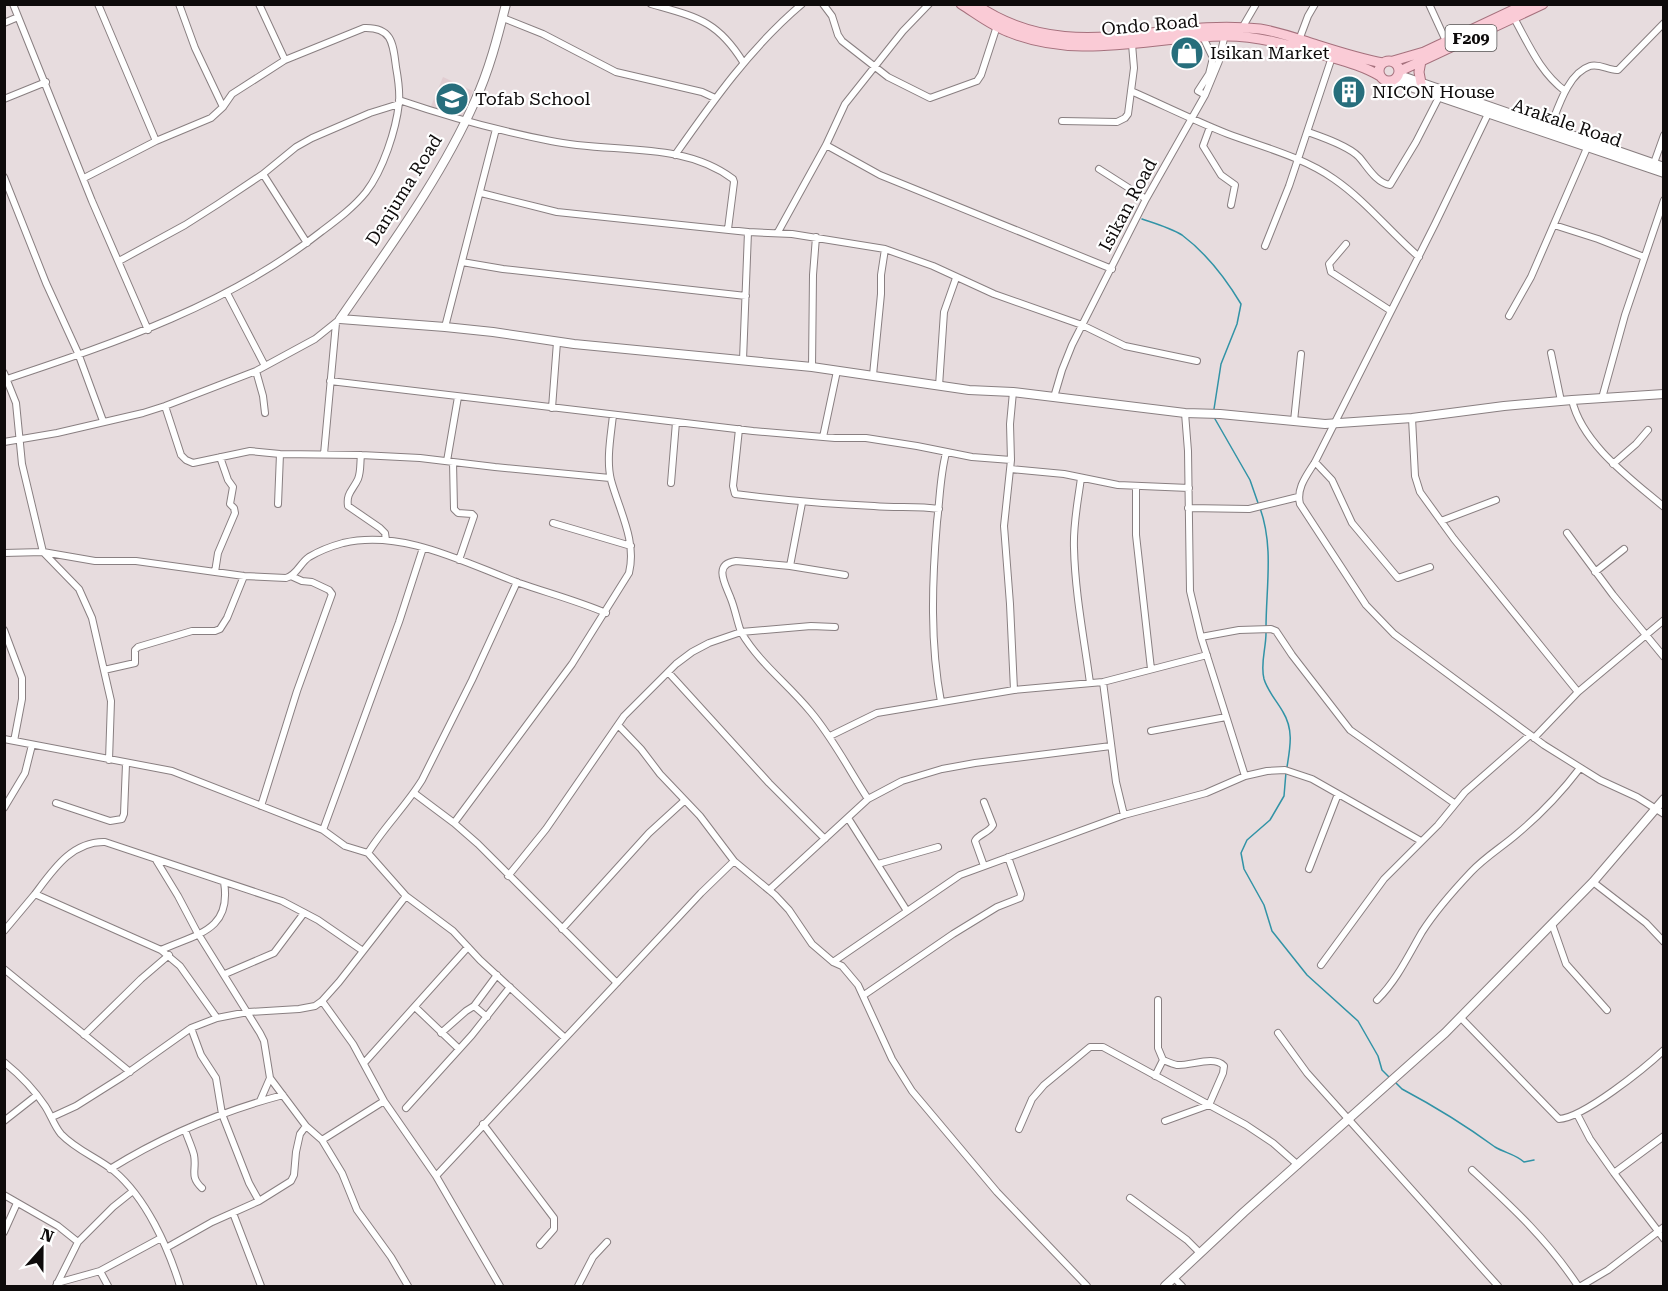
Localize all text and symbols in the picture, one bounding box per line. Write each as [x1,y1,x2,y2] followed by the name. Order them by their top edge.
[1101,10,1200,39] street label: Ondo Road
[1446,25,1496,51] road number: F209
[1169,35,1205,71] shop icon: Isikan Market
[1210,42,1330,63] place label: Isikan Market
[1331,74,1367,110] building icon: NICON House
[434,81,470,117] school or university icon: Tofab School
[1372,81,1495,102] place label: NICON House
[475,88,591,109] place label: Tofab School
[1510,94,1625,151] street label: Arakale Road
[361,130,446,249] street label: Danjuma Road
[1094,154,1161,255] street label: Isikan Road
[12,1219,72,1279] north arrow
[38,1224,56,1247] text: N

